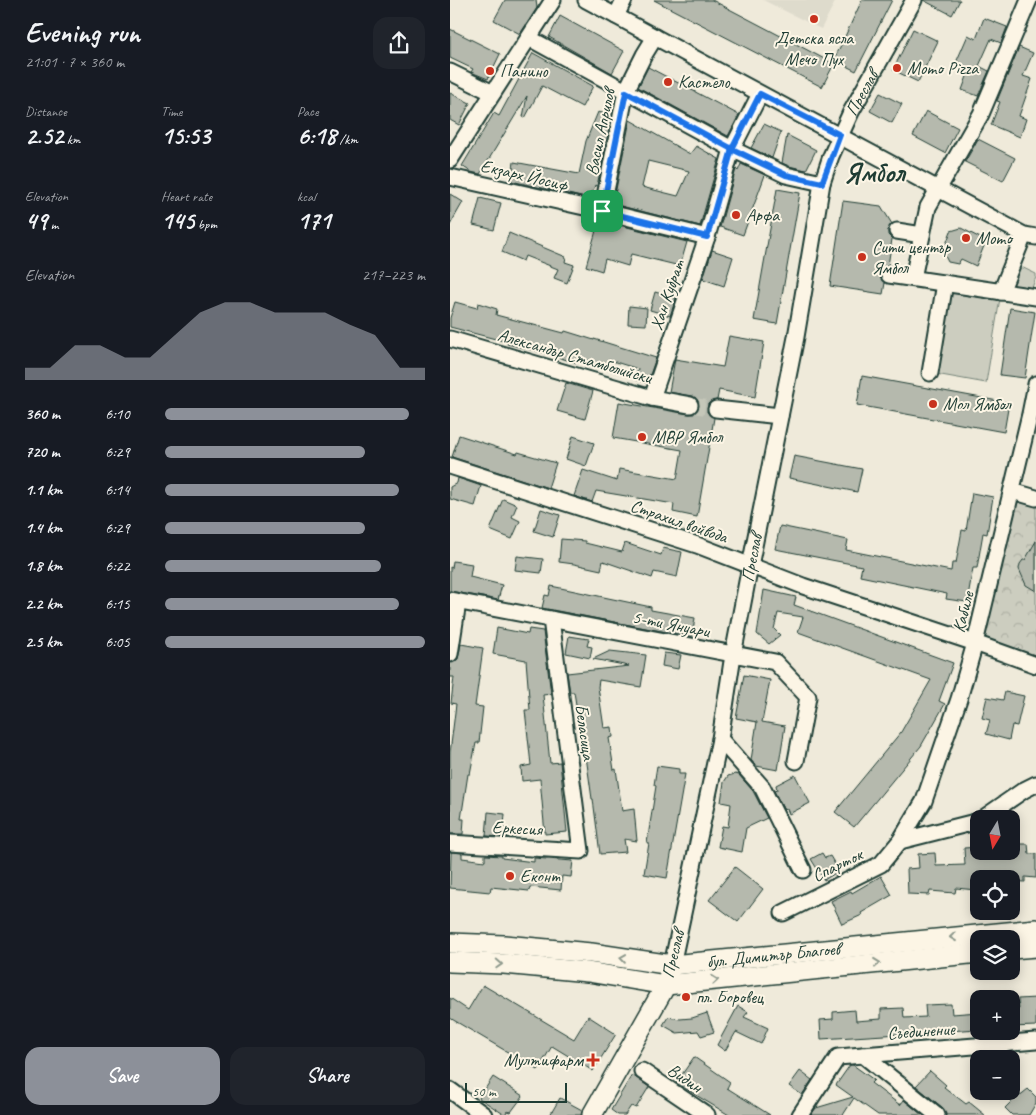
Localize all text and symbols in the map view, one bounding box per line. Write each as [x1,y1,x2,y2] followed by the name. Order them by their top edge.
[808,13,820,25] marker: Детска ясла Мечо Пух
[25,15,140,50] text: Evening run
[373,17,425,69] button: share
[775,27,854,70] place label: Детска ясла Мечо Пух
[25,52,124,72] text: 21:01 · 7 × 360 m
[907,57,979,79] place label: Momo Pizza
[500,60,549,82] place label: Панино
[891,62,903,74] marker: Momo Pizza
[840,63,885,119] street label: Преслав
[484,65,496,77] marker: Панино
[678,71,731,93] place label: Кастело
[662,76,674,88] marker: Кастело
[580,83,621,177] street label: Васил Априлов
[25,103,67,120] text: Distance
[161,103,182,120] text: Time
[297,103,319,120] text: Pace
[25,120,63,152] text: 2.52
[161,120,210,152] text: 15:53
[297,120,336,152] text: 6:18
[63,131,80,148] text: km
[336,131,358,148] text: /km
[478,154,571,197] street label: Екзарх Йосиф
[843,155,907,190] district label: Ямбол
[25,188,68,205] text: Elevation
[161,188,212,205] text: Heart rate
[297,188,316,205] text: kcal
[581,190,623,232] pin
[588,197,616,225] icon: arrive
[746,204,780,226] place label: Арфа
[25,205,47,237] text: 49
[161,205,194,237] text: 145
[297,205,331,237] text: 171
[730,209,742,221] marker: Арфа
[47,216,58,233] text: m
[194,216,217,233] text: bpm
[976,227,1013,249] place label: Momo
[960,232,972,244] marker: Momo
[872,236,951,279] place label: Сити център Ямбол
[856,251,868,263] marker: Сити център Ямбол
[645,256,690,333] street label: Хан Кубрат
[25,265,74,285] text: Elevation
[362,265,425,285] text: 217–223 m
[495,323,656,389] street label: Александър Стамболийски
[943,393,1012,415] place label: Мол Ямбол
[927,398,939,410] marker: Мол Ямбол
[25,404,60,424] text: 360 m
[105,404,130,424] text: 6:10
[652,426,723,448] place label: МВР Ямбол
[636,431,648,443] marker: МВР Ямбол
[25,442,60,462] text: 720 m
[105,442,130,462] text: 6:29
[25,480,62,500] text: 1.1 km
[105,480,130,500] text: 6:14
[628,494,732,548] street label: Страхил войвода
[25,518,62,538] text: 1.4 km
[105,518,130,538] text: 6:29
[736,527,768,584] street label: Преслав
[25,556,62,576] text: 1.8 km
[105,556,130,576] text: 6:22
[947,588,979,635] street label: Кабиле
[25,594,62,614] text: 2.2 km
[105,594,130,614] text: 6:15
[631,606,713,643] street label: 5-ти Януари
[25,632,62,652] text: 2.5 km
[105,632,130,652] text: 6:05
[570,703,600,762] street label: Беласица
[970,810,1020,860] north arrow
[970,810,1020,1100] map controls
[491,816,544,840] street label: Еркесия
[808,842,868,887] street label: Спарток
[520,865,561,887] place label: Еконт
[504,870,516,882] marker: Еконт
[970,870,1020,920] button: locate
[656,923,691,980] street label: Преслав
[970,930,1020,980] button: layers
[948,932,956,943] one-way arrow
[705,937,845,973] street label: бул. Димитър Благоев
[619,954,628,964] one-way arrow
[495,958,503,969] one-way arrow
[873,958,881,969] one-way arrow
[711,975,719,986] one-way arrow
[696,986,764,1008] place label: пл. Боровец
[970,990,1020,1040] button: +
[680,991,692,1003] marker: пл. Боровец
[887,1018,956,1044] street label: Съединение
[25,1047,220,1105] button: Save
[230,1047,425,1105] button: Share
[504,1049,585,1071] place label: Мултифарм
[970,1050,1020,1100] button: −
[587,1054,599,1066] marker: Мултифарм
[663,1058,708,1099] street label: Видин
[465,1080,568,1103] scale bar
[472,1083,496,1100] text: 50 m

